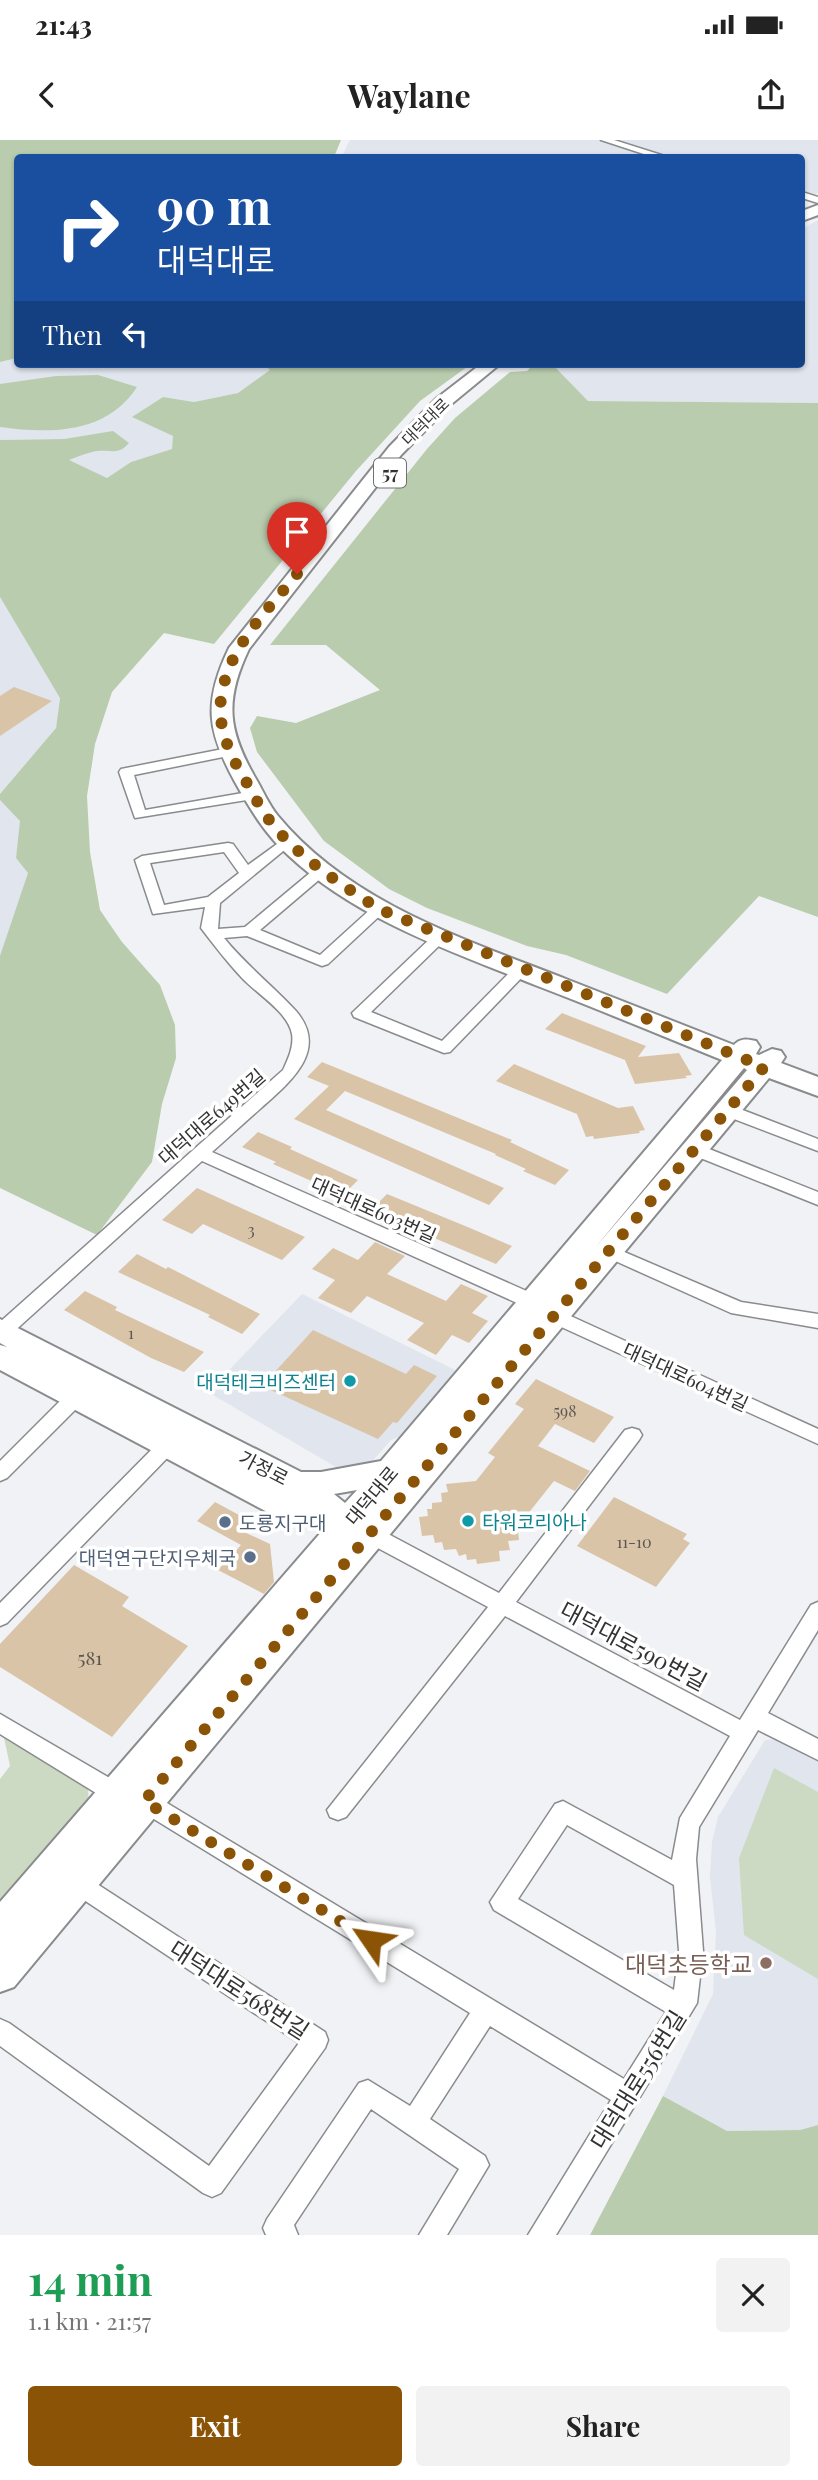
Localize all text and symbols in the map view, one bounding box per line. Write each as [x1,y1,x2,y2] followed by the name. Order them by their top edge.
[35,7,92,42] text: 21:43
[347,73,471,116] text: Waylane
[28,76,66,114] icon: back
[752,76,790,114] icon: share
[157,172,271,237] text: 90 m
[42,182,133,273] icon: right
[157,237,275,280] text: 대덕대로
[116,315,154,353] icon: left
[42,317,102,352] text: Then
[397,393,453,449] street label: 대덕대로
[374,458,406,488] road number: 57
[267,502,327,574] pin
[278,513,316,551] icon: arrive
[152,1062,270,1170] street label: 대덕대로649번길
[307,1170,441,1248] street label: 대덕대로603번길
[247,1219,255,1240] house number: 3
[128,1322,134,1343] house number: 1
[619,1336,753,1416] street label: 대덕대로604번길
[196,1368,336,1394] place label: 대덕테크비즈센터
[342,1373,358,1389] marker: 대덕테크비즈센터
[553,1400,577,1421] house number: 598
[235,1444,293,1490] street label: 가정로
[339,1460,403,1530] street label: 대덕대로
[482,1508,587,1534] place label: 타워코리아나
[239,1509,326,1535] place label: 도룡지구대
[460,1513,476,1529] marker: 타워코리아나
[217,1514,233,1530] marker: 도룡지구대
[616,1531,652,1552] house number: 11-10
[79,1544,236,1570] place label: 대덕연구단지우체국
[242,1549,258,1565] marker: 대덕연구단지우체국
[555,1593,713,1697] street label: 대덕대로590번길
[78,1644,102,1670] house number: 581
[334,1903,408,1977] position arrow
[164,1932,316,2046] street label: 대덕대로568번길
[625,1948,752,1979] place label: 대덕초등학교
[758,1955,774,1971] marker: 대덕초등학교
[582,2004,692,2154] street label: 대덕대로556번길
[28,2251,153,2307] text: 14 min
[716,2258,790,2332] button: close
[28,2305,151,2336] text: 1.1 km · 21:57
[28,2386,402,2466] button: Exit
[416,2386,790,2466] button: Share

